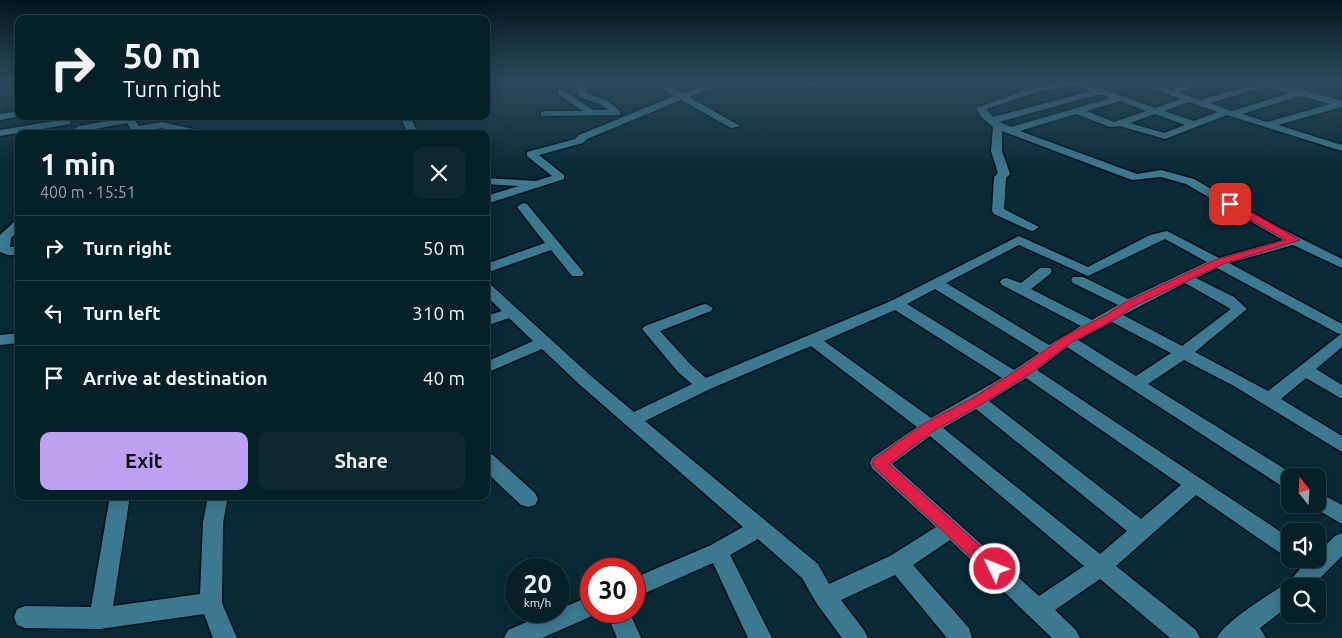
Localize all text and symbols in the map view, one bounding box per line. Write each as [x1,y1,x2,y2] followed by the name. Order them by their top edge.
[40,35,105,100] icon: right
[123,35,201,75] text: 50 m
[123,76,221,101] text: Turn right
[40,147,116,181] text: 1 min
[413,147,465,199] button: close
[40,183,136,201] text: 400 m · 15:51
[1209,183,1251,225] pin
[1216,190,1244,218] icon: arrive
[40,234,68,262] icon: right
[83,237,171,259] text: Turn right
[423,237,465,259] text: 50 m
[40,299,68,327] icon: left
[83,302,161,324] text: Turn left
[412,302,465,324] text: 310 m
[40,364,68,392] icon: arrive
[83,367,268,389] text: Arrive at destination
[423,367,465,389] text: 40 m
[40,432,248,490] button: Exit
[258,432,465,490] button: Share
[1281,468,1326,512] north arrow
[1281,468,1326,623] map controls
[1281,523,1326,568] button: sound
[968,542,1020,594] position arrow
[580,558,645,623] speed limit sign: 30
[523,570,552,598] text: 20
[1281,578,1326,623] button: search
[524,596,551,609] text: km/h

